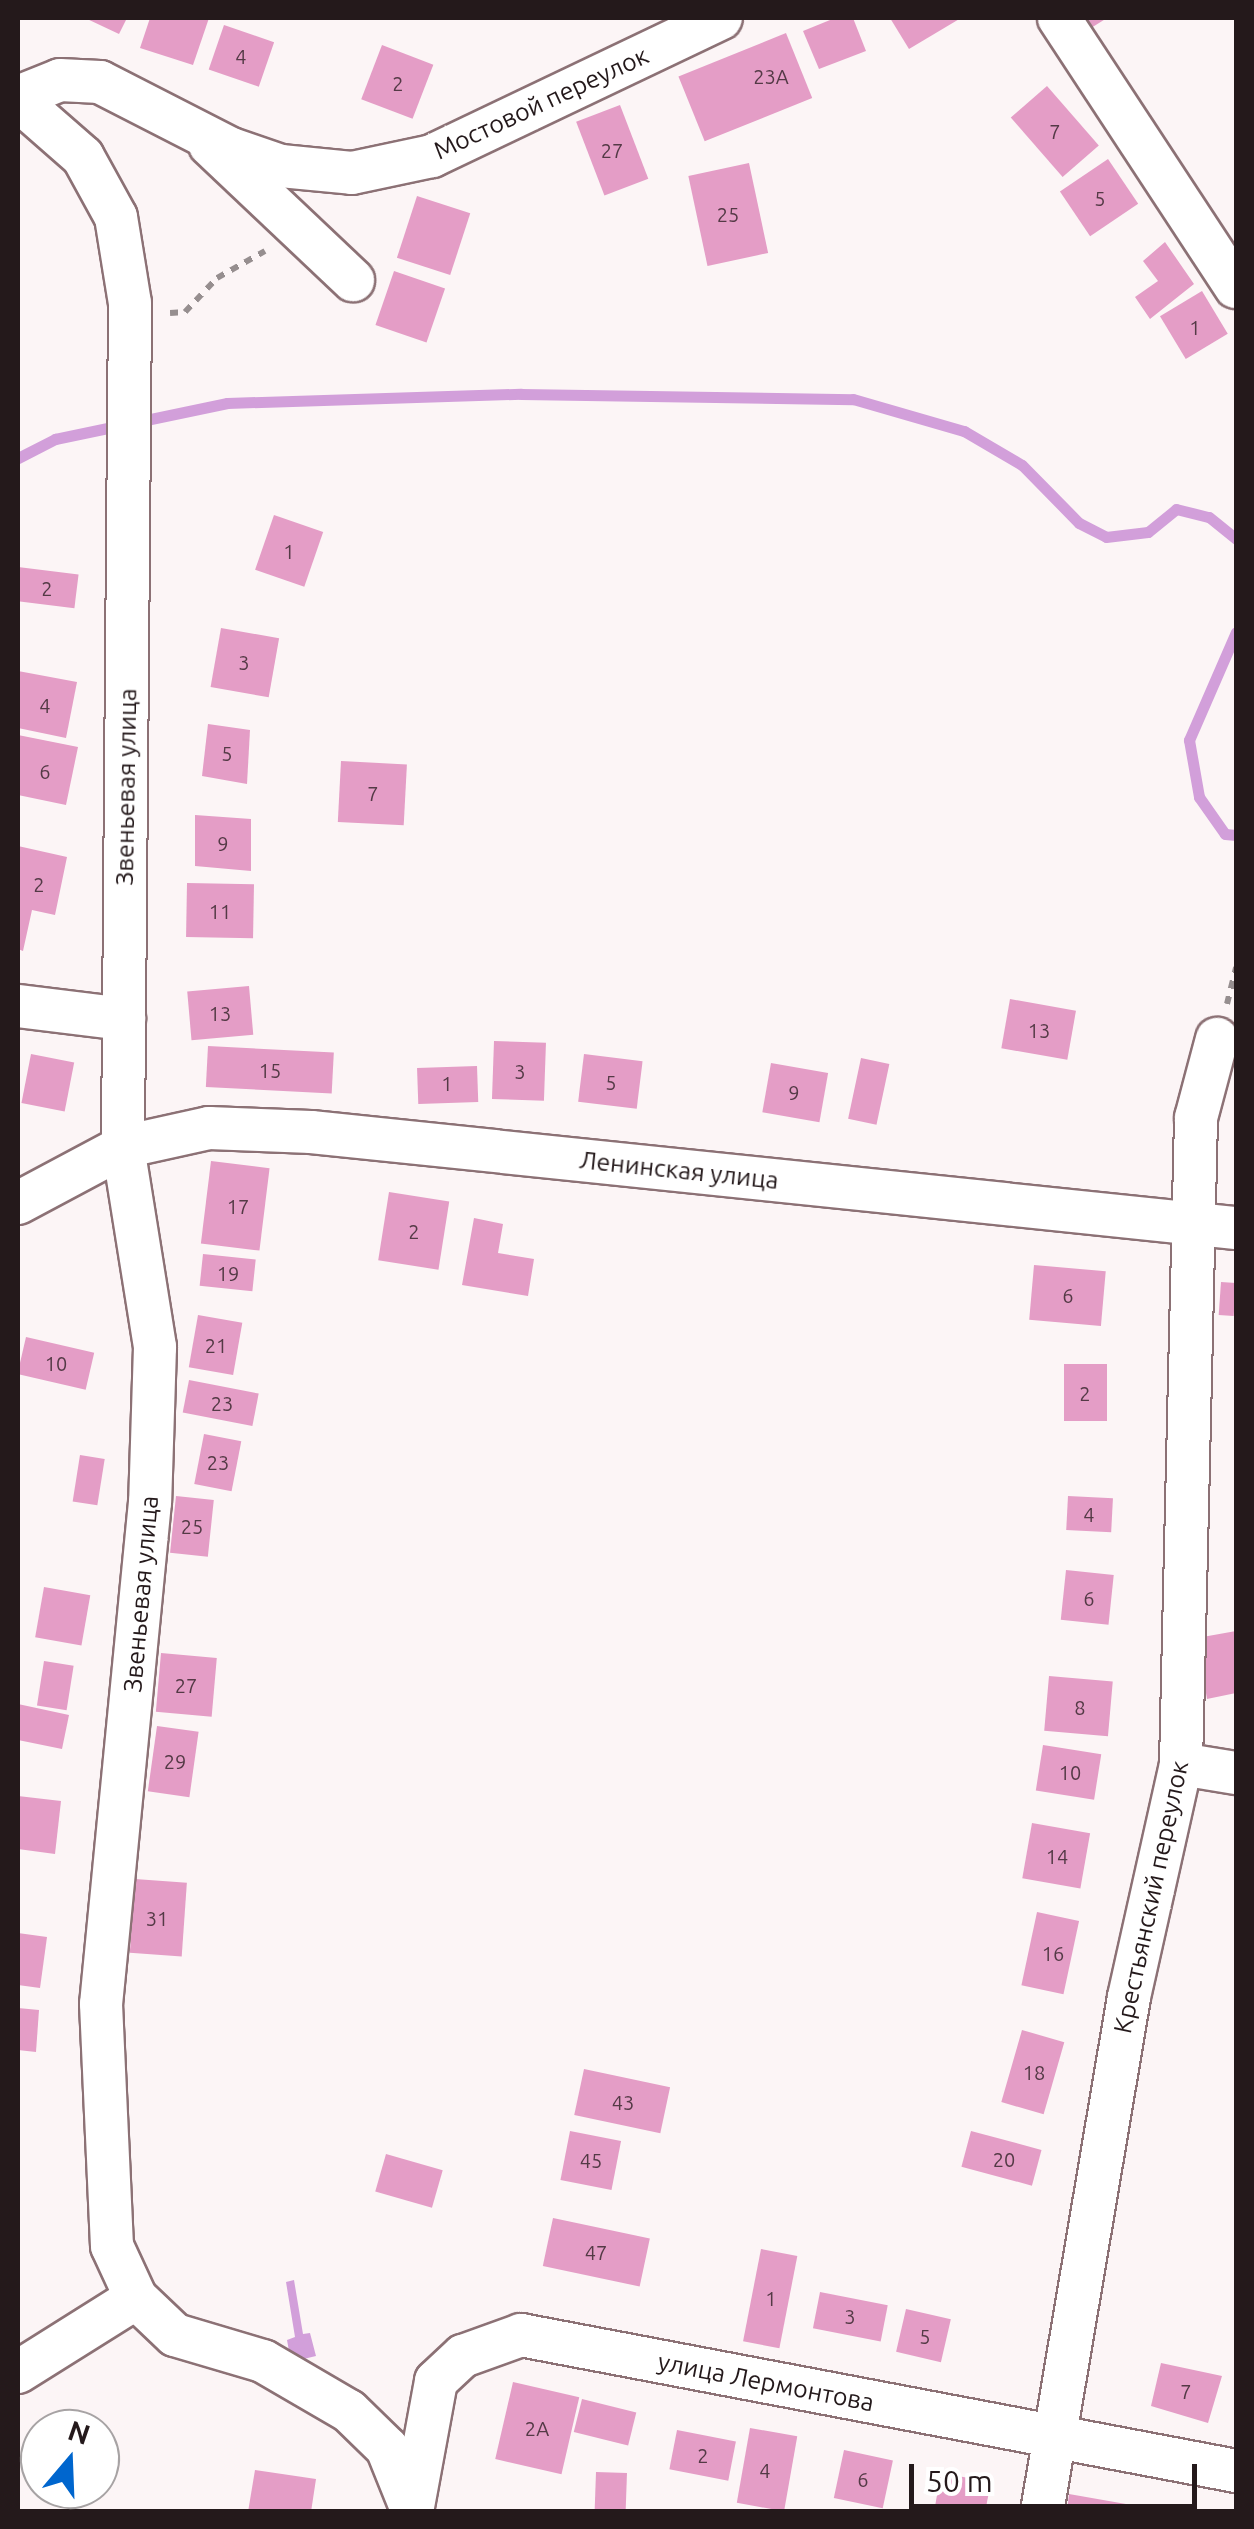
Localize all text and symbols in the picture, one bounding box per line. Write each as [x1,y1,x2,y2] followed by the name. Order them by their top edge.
[429,40,653,166] street label: Мостовой переулок
[235,44,247,68] house number: 4
[753,64,789,88] house number: 23А
[392,71,404,95] house number: 2
[1049,119,1061,143] house number: 7
[601,138,623,162] house number: 27
[1094,186,1106,210] house number: 5
[717,202,739,226] house number: 25
[1189,315,1201,339] house number: 1
[283,539,295,563] house number: 1
[41,576,53,600] house number: 2
[238,650,250,674] house number: 3
[109,688,143,886] street label: Звеньевая улица
[39,693,51,717] house number: 4
[221,741,233,765] house number: 5
[39,759,51,783] house number: 6
[367,781,379,805] house number: 7
[217,831,229,855] house number: 9
[33,872,45,896] house number: 2
[209,899,231,923] house number: 11
[209,1001,231,1025] house number: 13
[1028,1018,1050,1042] house number: 13
[259,1058,281,1082] house number: 15
[514,1059,526,1083] house number: 3
[605,1070,617,1094] house number: 5
[441,1071,453,1095] house number: 1
[788,1080,800,1104] house number: 9
[578,1145,780,1195] street label: Ленинская улица
[227,1194,249,1218] house number: 17
[408,1219,420,1243] house number: 2
[217,1261,239,1285] house number: 19
[1062,1283,1074,1307] house number: 6
[205,1333,227,1357] house number: 21
[45,1351,67,1375] house number: 10
[1079,1381,1091,1405] house number: 2
[211,1391,233,1415] house number: 23
[207,1450,229,1474] house number: 23
[117,1494,165,1694] street label: Звеньевая улица
[1083,1502,1095,1526] house number: 4
[181,1514,203,1538] house number: 25
[1083,1586,1095,1610] house number: 6
[175,1673,197,1697] house number: 27
[1074,1695,1086,1719] house number: 8
[164,1749,186,1773] house number: 29
[1107,1758,1195,2036] street label: Крестьянский переулок
[1059,1760,1081,1784] house number: 10
[1046,1844,1068,1868] house number: 14
[146,1906,168,1930] house number: 31
[1042,1941,1064,1965] house number: 16
[1023,2060,1045,2084] house number: 18
[612,2090,634,2114] house number: 43
[993,2147,1015,2171] house number: 20
[580,2148,602,2172] house number: 45
[585,2240,607,2264] house number: 47
[765,2286,777,2310] house number: 1
[844,2304,856,2328] house number: 3
[919,2324,931,2348] house number: 5
[655,2346,877,2418] street label: улица Лермонтова
[1180,2379,1192,2403] house number: 7
[20,2409,120,2509] north arrow
[64,2414,94,2450] text: N
[525,2416,549,2440] house number: 2А
[697,2443,709,2467] house number: 2
[914,2444,1202,2506] scale bar
[759,2458,771,2482] house number: 4
[926,2464,993,2498] text: 50 m
[857,2467,869,2491] house number: 6

